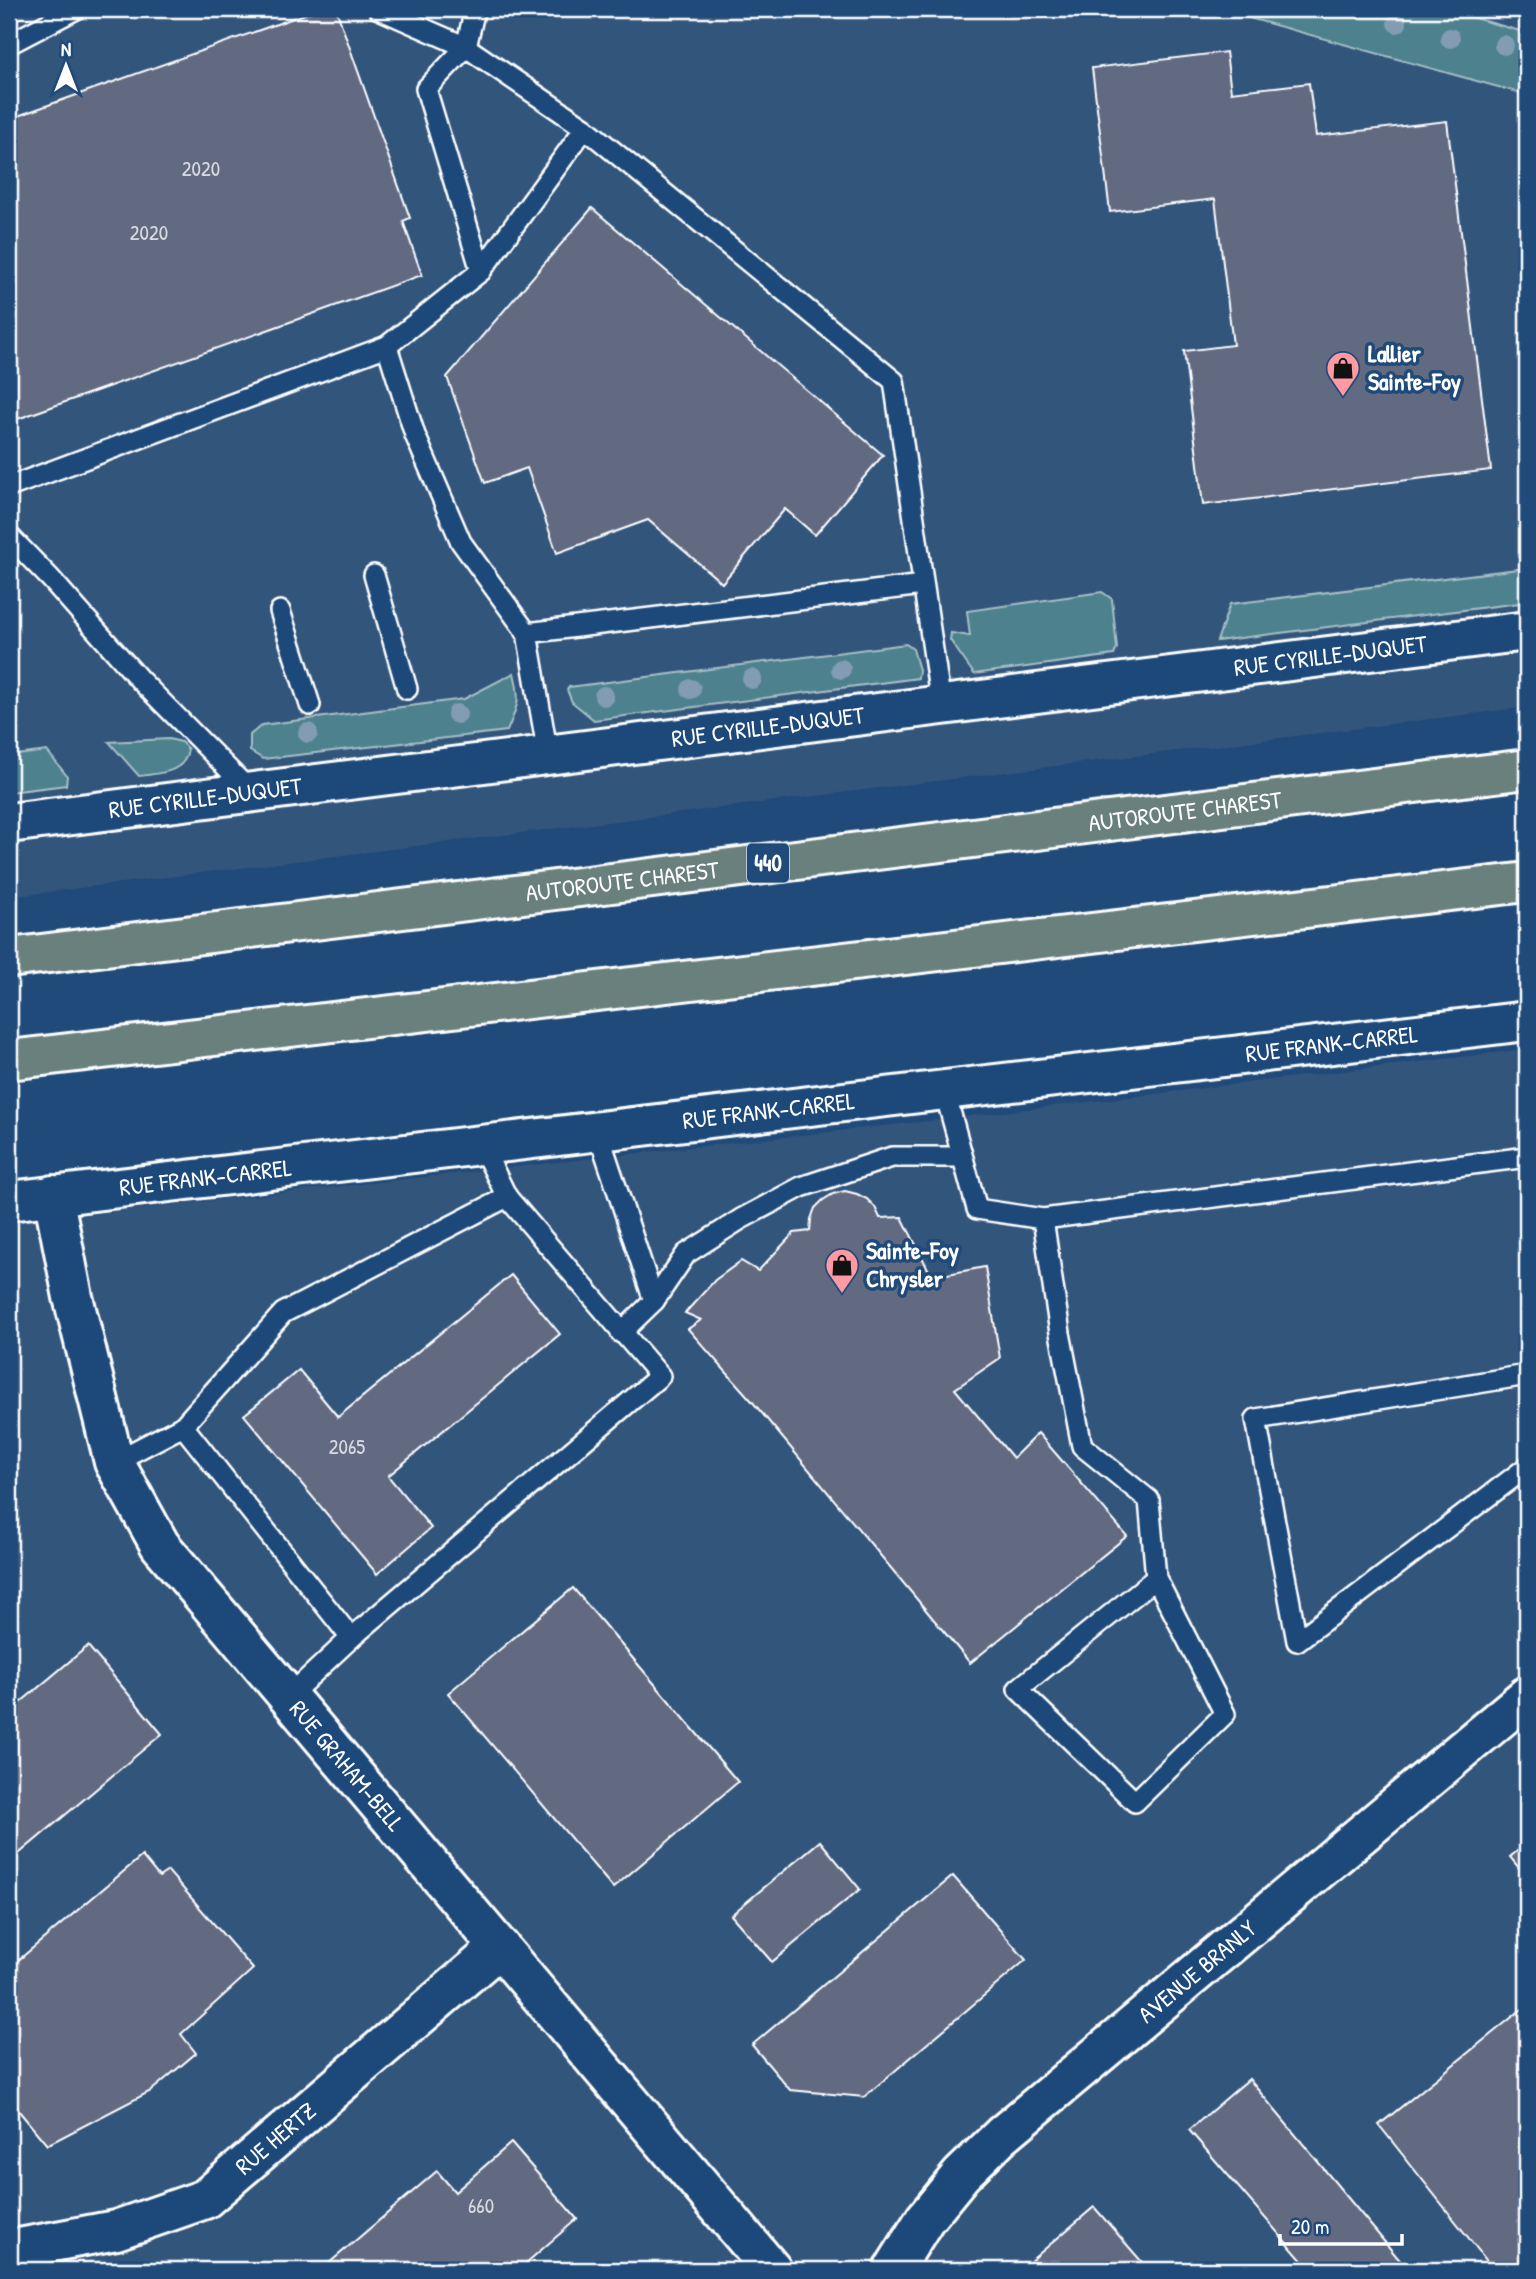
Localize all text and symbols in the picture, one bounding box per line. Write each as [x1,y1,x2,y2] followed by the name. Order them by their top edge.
[32,32,102,102] north arrow
[61,36,71,62] text: N
[182,154,220,183] house number: 2020
[130,218,168,247] house number: 2020
[1368,337,1461,398] place label: Lallier Sainte-Foy
[1324,349,1362,398] shop icon: Lallier Sainte-Foy
[1232,627,1429,683] street label: RUE CYRILLE-DUQUET
[670,698,867,754] street label: RUE CYRILLE-DUQUET
[107,769,304,825] street label: RUE CYRILLE-DUQUET
[1086,783,1284,838] street label: AUTOROUTE CHAREST
[747,844,789,883] road number: 440
[524,853,721,909] street label: AUTOROUTE CHAREST
[1244,1017,1420,1069] street label: RUE FRANK-CARREL
[681,1084,856,1136] street label: RUE FRANK-CARREL
[118,1151,293,1203] street label: RUE FRANK-CARREL
[866,1234,959,1295] place label: Sainte-Foy Chrysler
[823,1246,861,1295] shop icon: Sainte-Foy Chrysler
[329,1432,365,1461] house number: 2065
[283,1693,412,1838] street label: RUE GRAHAM-BELL
[1131,1912,1263,2030] street label: AVENUE BRANLY
[228,2094,322,2181] street label: RUE HERTZ
[468,2191,494,2220] house number: 660
[1280,2202,1403,2246] scale bar
[1291,2212,1329,2241] text: 20 m

